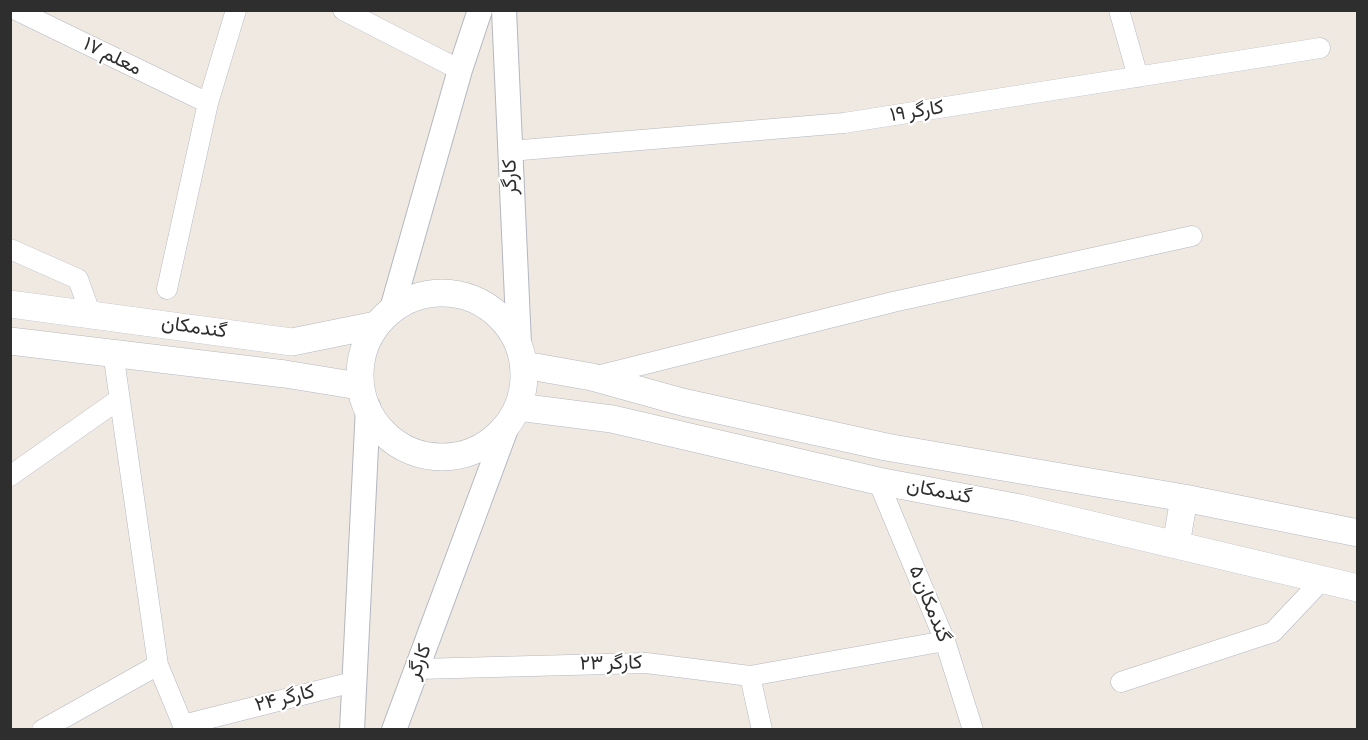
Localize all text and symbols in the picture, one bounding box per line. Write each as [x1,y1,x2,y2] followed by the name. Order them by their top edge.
[79,33,145,81] street label: معلم ۱۷
[888,96,946,128] street label: کارگر ۱۹
[498,159,524,195] street label: کارگر
[160,312,228,344] street label: گندمکان
[904,474,974,510] street label: گندمکان
[903,562,955,646] street label: گندمکان ۵
[402,641,438,683] street label: کارگر
[580,651,642,677] street label: کارگر ۲۳
[253,680,317,718] street label: کارگر ۲۴

